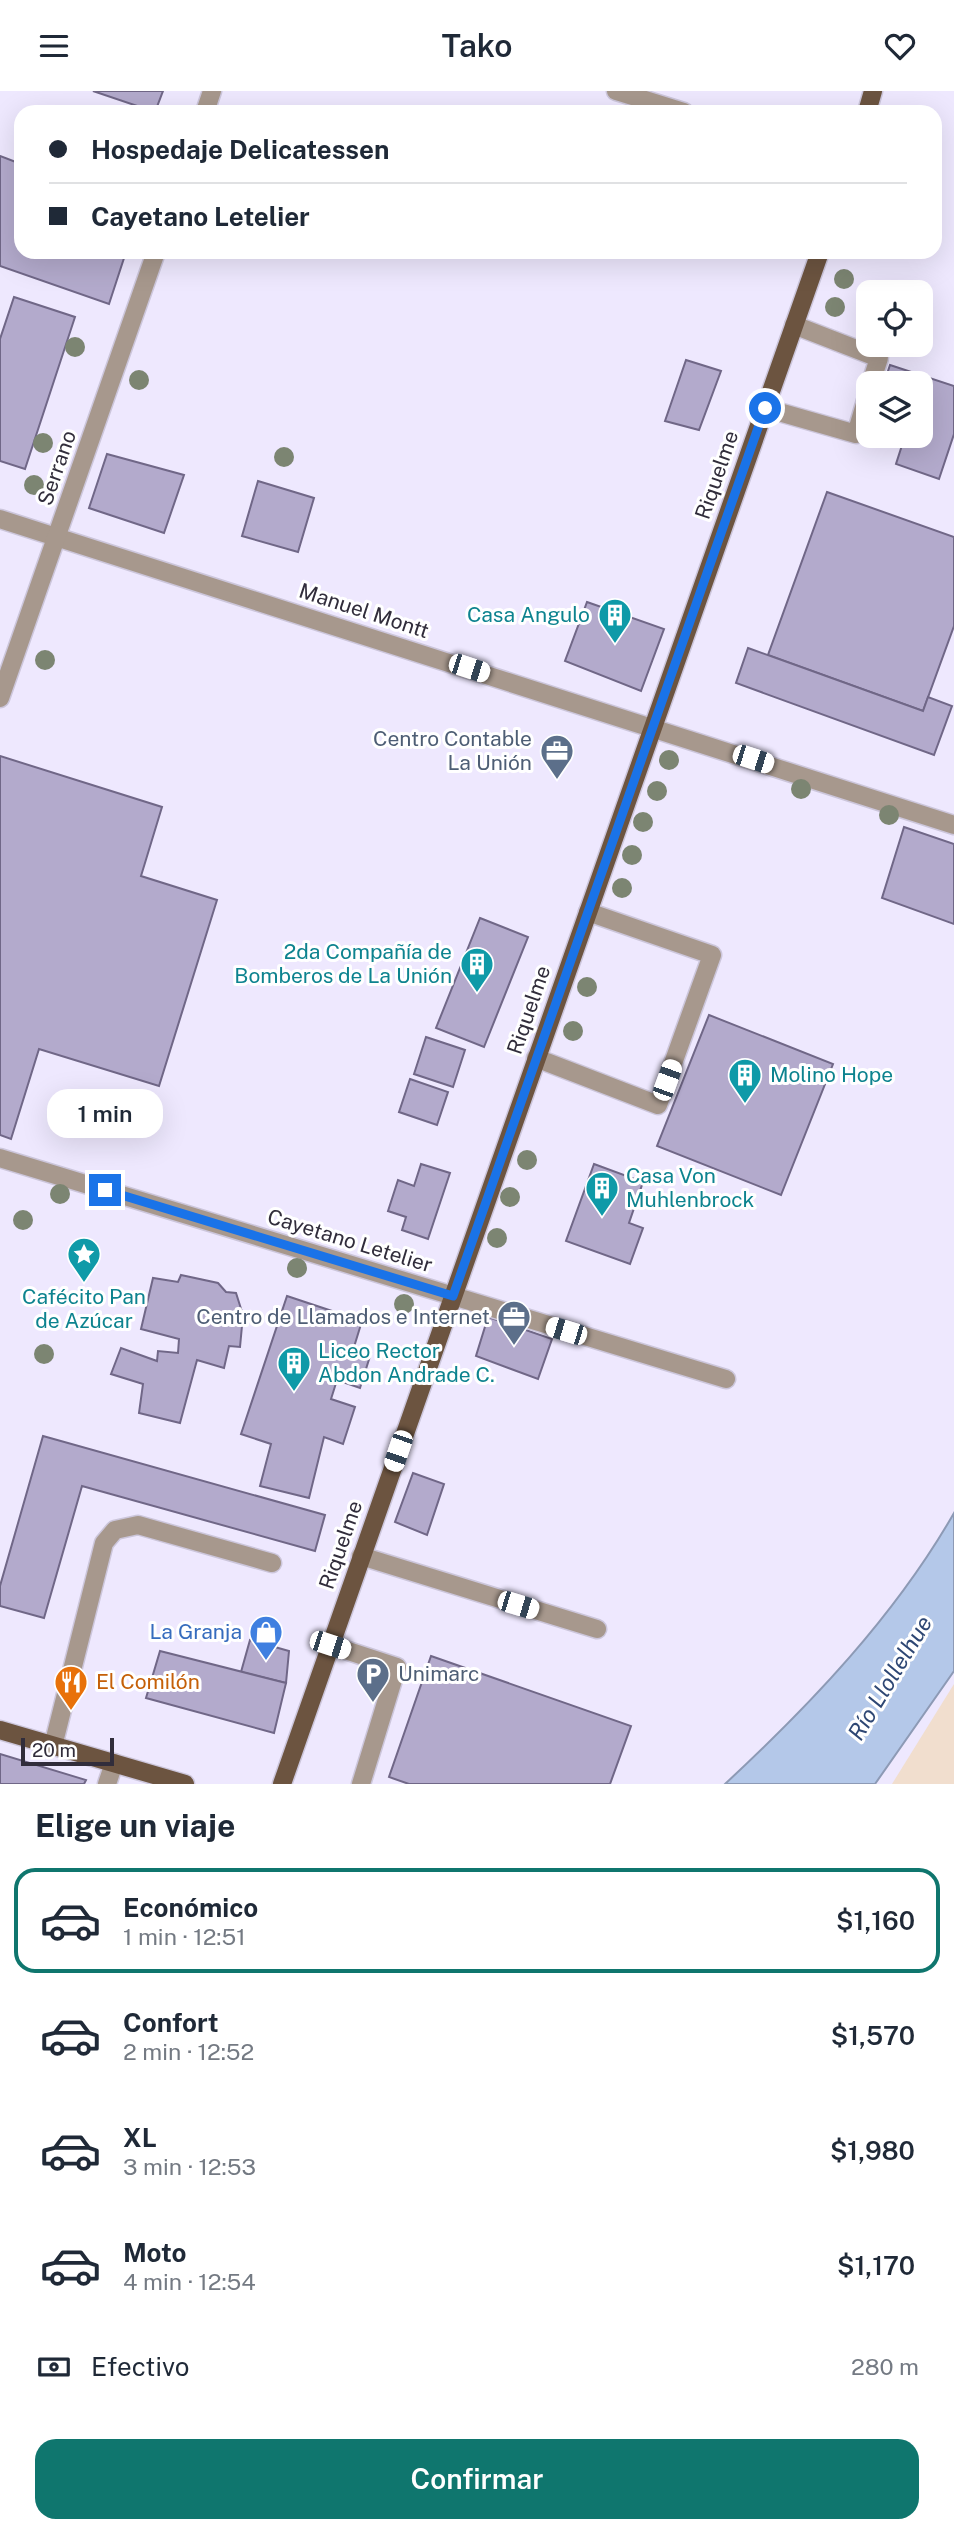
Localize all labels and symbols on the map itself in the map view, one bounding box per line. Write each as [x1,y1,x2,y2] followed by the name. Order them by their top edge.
[749,392,781,424] route start
[32,427,81,509] street label: Serrano
[690,427,743,522] street label: Riquelme
[296,578,432,643] street label: Manuel Montt
[596,596,634,645] building icon: Casa Angulo
[467,602,590,627] place label: Casa Angulo
[446,652,493,684] car
[373,726,532,775] place label: Centro Contable La Unión
[538,732,576,781] office icon: Centro Contable La Unión
[730,743,777,775] car
[234,939,452,988] place label: 2da Compañía de Bomberos de La Unión
[458,945,496,994] building icon: 2da Compañía de Bomberos de La Unión
[502,962,555,1057] street label: Riquelme
[726,1056,764,1105] building icon: Molino Hope
[650,1057,685,1103] car
[770,1062,893,1087] place label: Molino Hope
[47,1089,163,1137] callout: 1 min
[626,1163,755,1212] place label: Casa Von Muhlenbrock
[583,1169,621,1218] building icon: Casa Von Muhlenbrock
[89,1174,121,1206] route end
[265,1204,436,1277] street label: Cayetano Letelier
[65,1235,103,1284] place icon: Cafécito Pan de Azúcar
[22,1284,146,1333] place label: Cafécito Pan de Azúcar
[495,1298,533,1347] office icon: Centro de Llamados e Internet
[196,1304,490,1329] place label: Centro de Llamados e Internet
[543,1315,590,1347] car
[318,1338,495,1387] place label: Liceo Rector Abdon Andrade C.
[275,1344,313,1393] building icon: Liceo Rector Abdon Andrade C.
[382,1428,415,1474] car
[314,1497,367,1592] street label: Riquelme
[495,1589,542,1621] car
[842,1611,937,1745] water label: Río Llollelhue
[247,1613,285,1662] shop icon: La Granja
[149,1619,242,1644] place label: La Granja
[307,1629,354,1661] car
[354,1655,392,1704] parking icon: Unimarc
[398,1661,479,1686] place label: Unimarc
[52,1663,90,1712] restaurant icon: El Comilón
[96,1669,200,1694] place label: El Comilón
[21,1735,114,1767] scale bar

